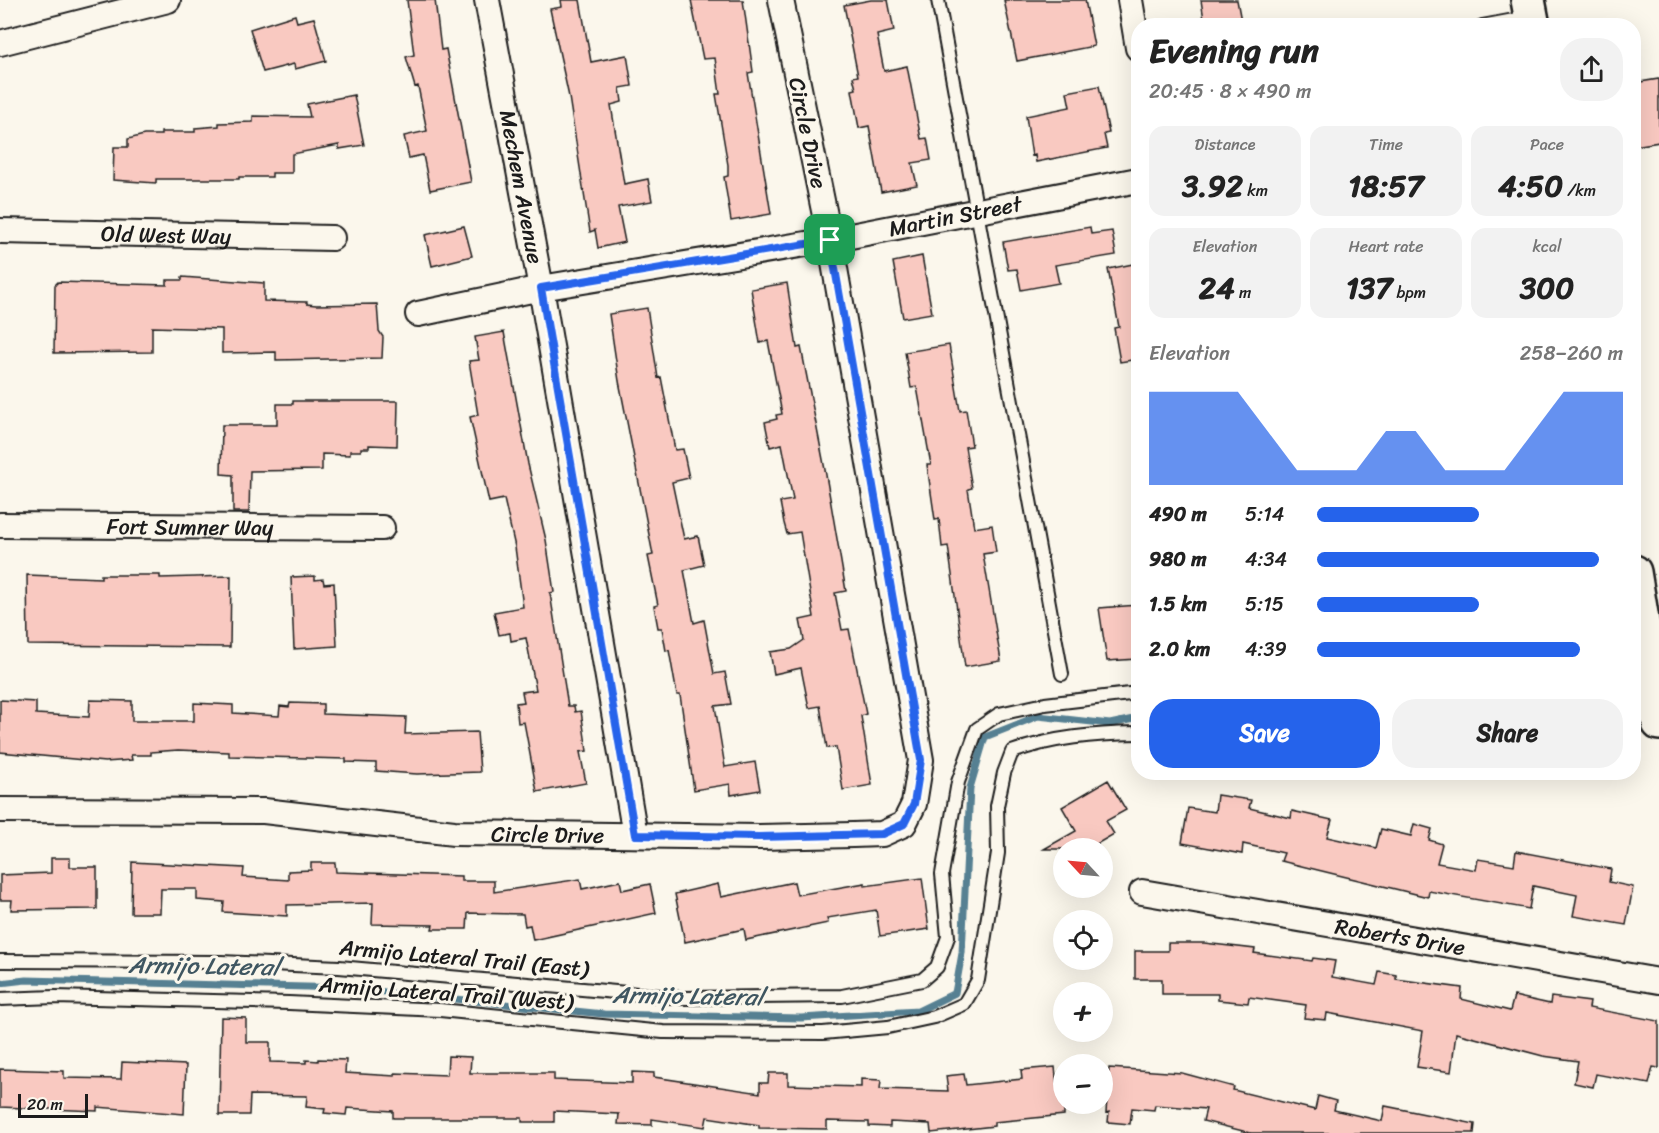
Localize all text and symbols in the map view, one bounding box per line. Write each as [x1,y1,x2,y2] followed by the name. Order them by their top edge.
[1149,22,1319,80] text: Evening run
[1560,38,1623,101] button: share
[777,74,839,192] street label: Circle Drive
[1149,74,1311,109] text: 20:45 · 8 × 490 m
[488,106,556,267] street label: Mechem Avenue
[1195,130,1255,159] text: Distance
[1369,130,1403,159] text: Time
[1530,130,1564,159] text: Pace
[1182,159,1243,213] text: 3.92
[1348,159,1424,213] text: 18:57
[1498,159,1563,213] text: 4:50
[1243,176,1268,205] text: km
[1563,176,1596,205] text: /km
[885,183,1026,248] street label: Martin Street
[100,214,232,255] street label: Old West Way
[804,214,855,265] pin
[813,223,846,256] icon: arrive
[1193,232,1257,261] text: Elevation
[1348,232,1424,261] text: Heart rate
[1532,232,1562,261] text: kcal
[1199,261,1235,315] text: 24
[1346,261,1392,315] text: 137
[1520,261,1574,315] text: 300
[1235,278,1251,307] text: m
[1392,278,1426,307] text: bpm
[1149,336,1230,371] text: Elevation
[1520,336,1623,371] text: 258–260 m
[1149,497,1207,532] text: 490 m
[1245,497,1284,532] text: 5:14
[107,506,274,547] street label: Fort Sumner Way
[1149,542,1207,577] text: 980 m
[1245,542,1287,577] text: 4:34
[1149,587,1207,622] text: 1.5 km
[1245,587,1284,622] text: 5:15
[1149,632,1210,667] text: 2.0 km
[1245,632,1287,667] text: 4:39
[1149,699,1380,768] button: Save
[1392,699,1623,768] button: Share
[491,814,604,854] street label: Circle Drive
[1053,838,1113,898] north arrow
[1053,838,1113,1114] map controls
[1332,906,1468,967] street label: Roberts Drive
[1053,910,1113,970] button: locate
[337,928,591,988] street label: Armijo Lateral Trail (East)
[127,944,285,988] water label: Armijo Lateral
[317,965,576,1021] street label: Armijo Lateral Trail (West)
[611,974,769,1018] water label: Armijo Lateral
[1053,982,1113,1042] button: +
[1053,1054,1113,1114] button: −
[27,1090,63,1119] text: 20 m
[18,1091,88,1118] scale bar

